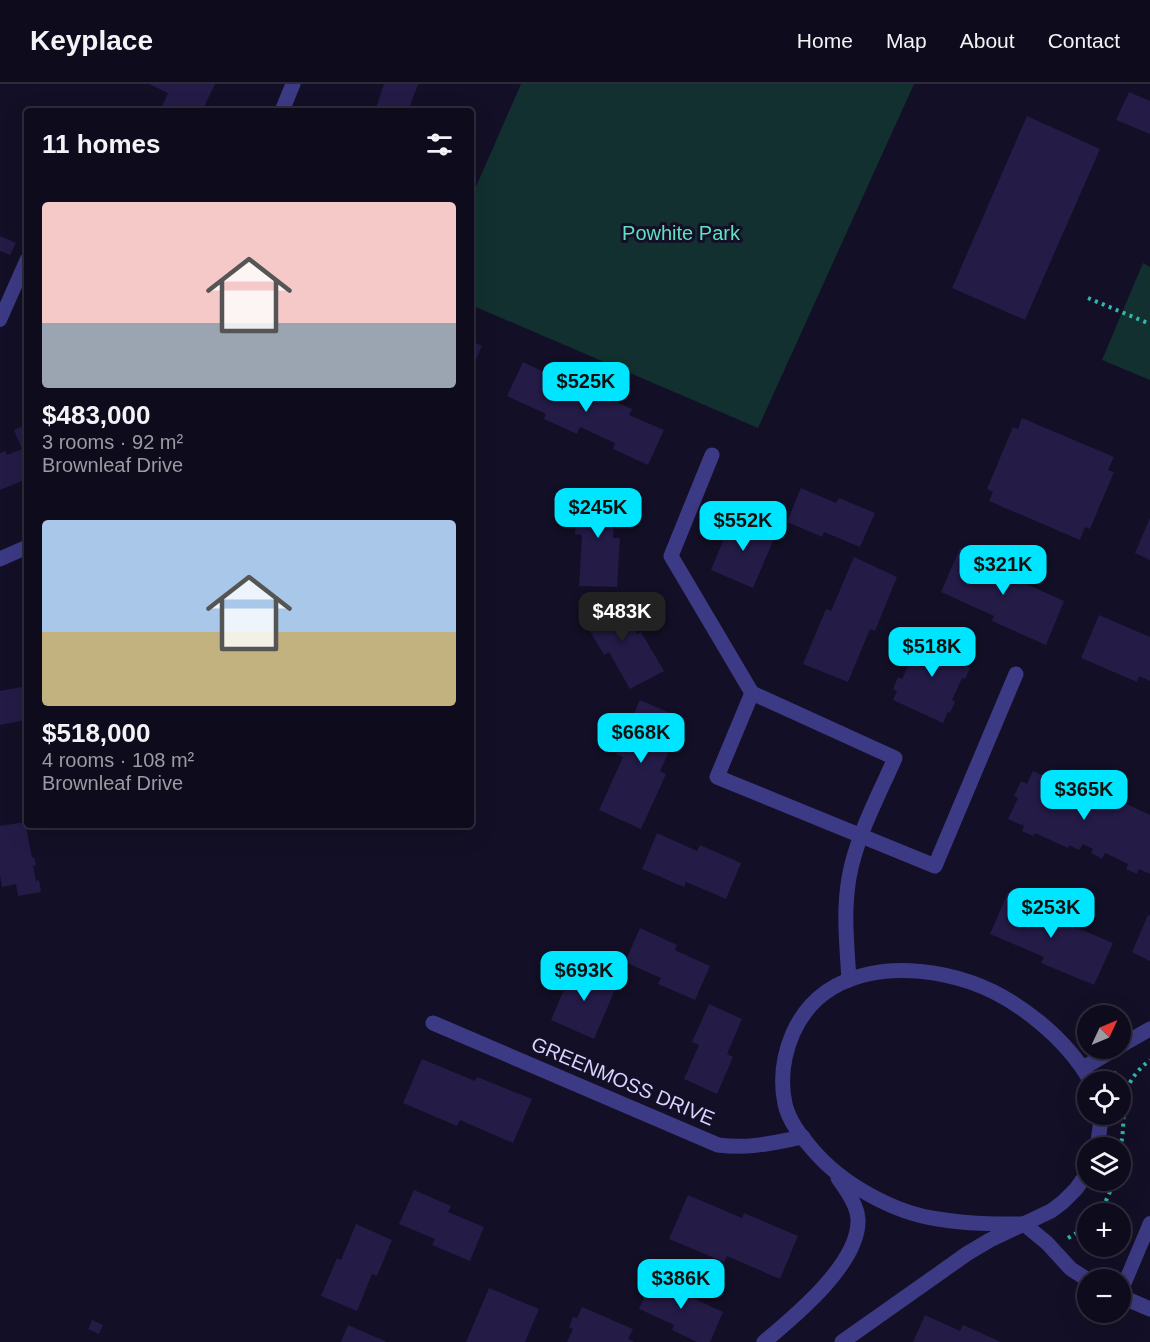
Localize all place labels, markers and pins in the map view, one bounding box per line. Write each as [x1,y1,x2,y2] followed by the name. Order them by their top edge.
[544,362,628,413] pin: $525K
[556,488,640,539] pin: $245K
[701,501,785,552] pin: $552K
[961,545,1045,596] pin: $321K
[580,592,664,643] pin: $483K
[890,627,974,678] pin: $518K
[599,713,683,764] pin: $668K
[1042,770,1126,821] pin: $365K
[1009,888,1093,939] pin: $253K
[542,951,626,1002] pin: $693K
[639,1259,723,1310] pin: $386K

